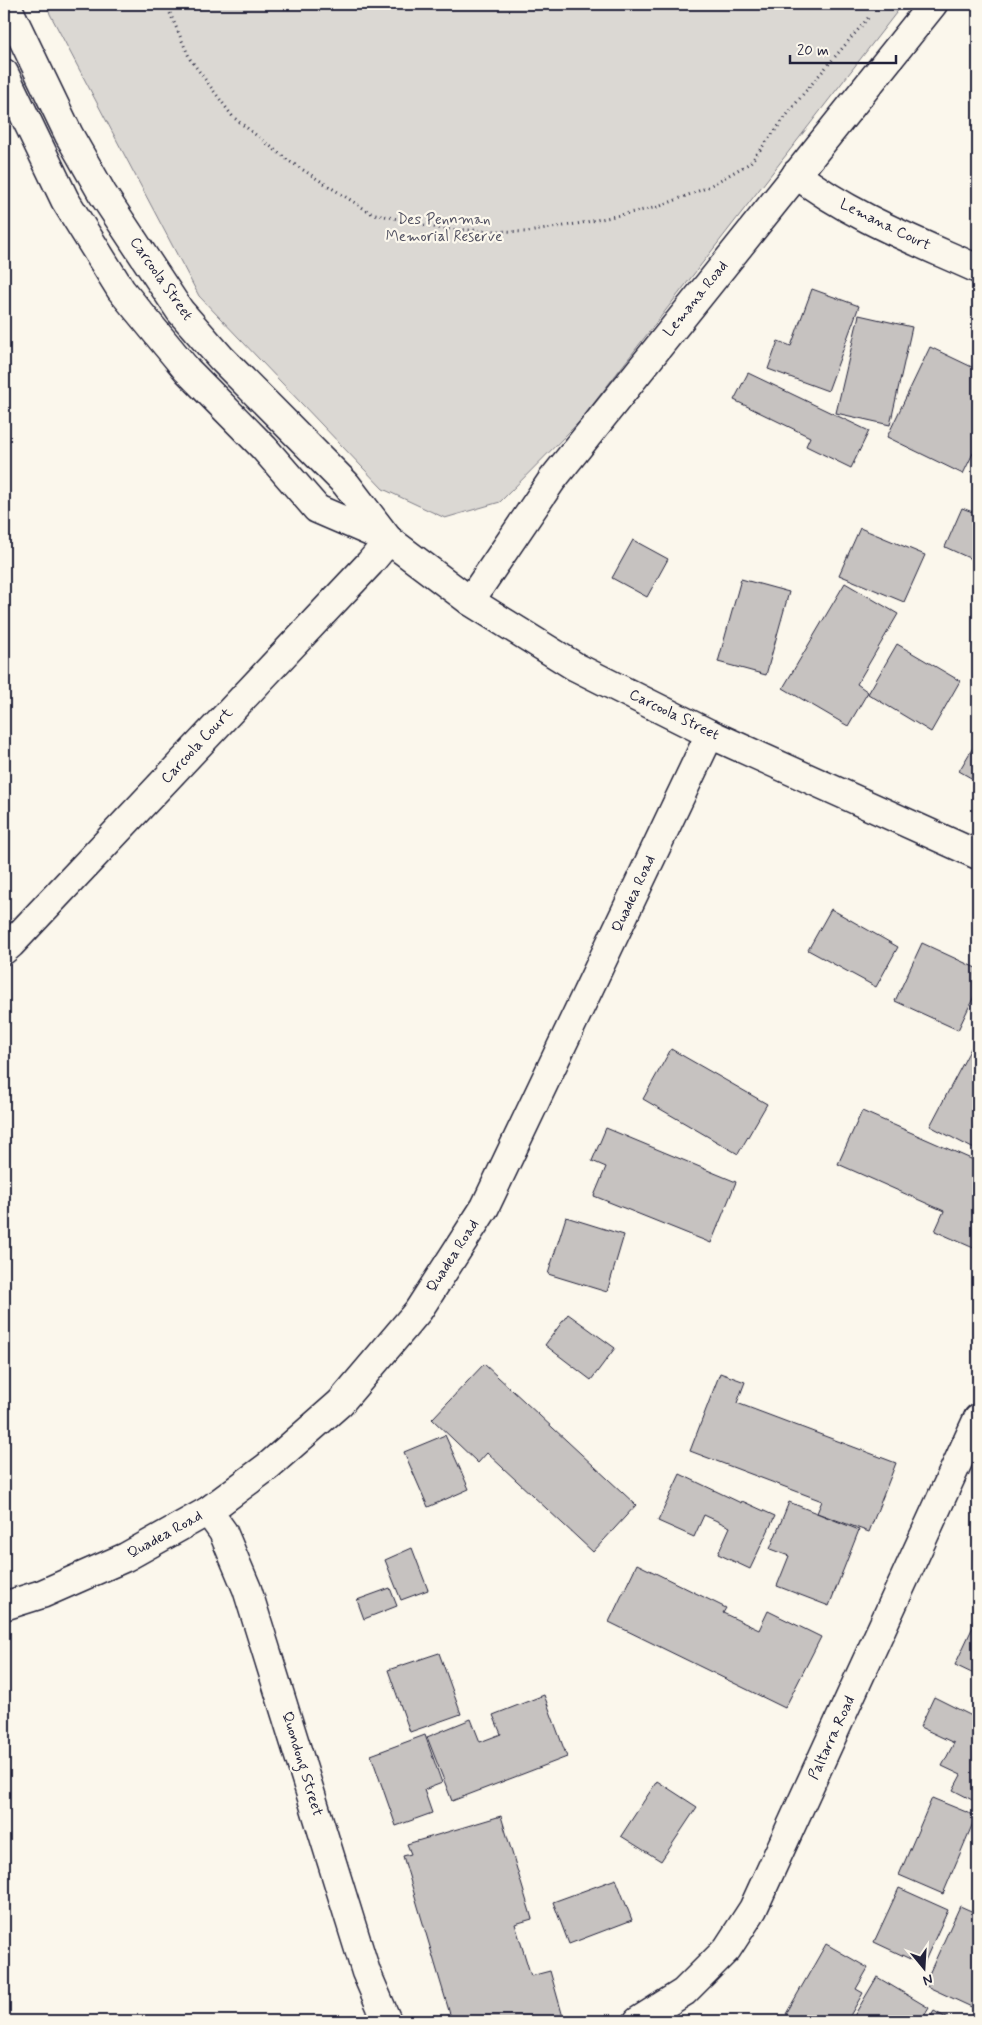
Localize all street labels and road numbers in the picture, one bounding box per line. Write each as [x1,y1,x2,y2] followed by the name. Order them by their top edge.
[836,194,934,256] street label: Lemana Court
[125,233,197,325] street label: Carcoola Street
[659,257,733,341] street label: Lemana Road
[626,685,723,746] street label: Carcoola Street
[157,704,237,788] street label: Carcoola Court
[607,852,661,936] street label: Quadea Road
[422,1216,484,1296] street label: Quadea Road
[124,1506,206,1564] street label: Quadea Road
[804,1693,860,1783] street label: Paltarra Road
[276,1709,327,1819] street label: Quondong Street

